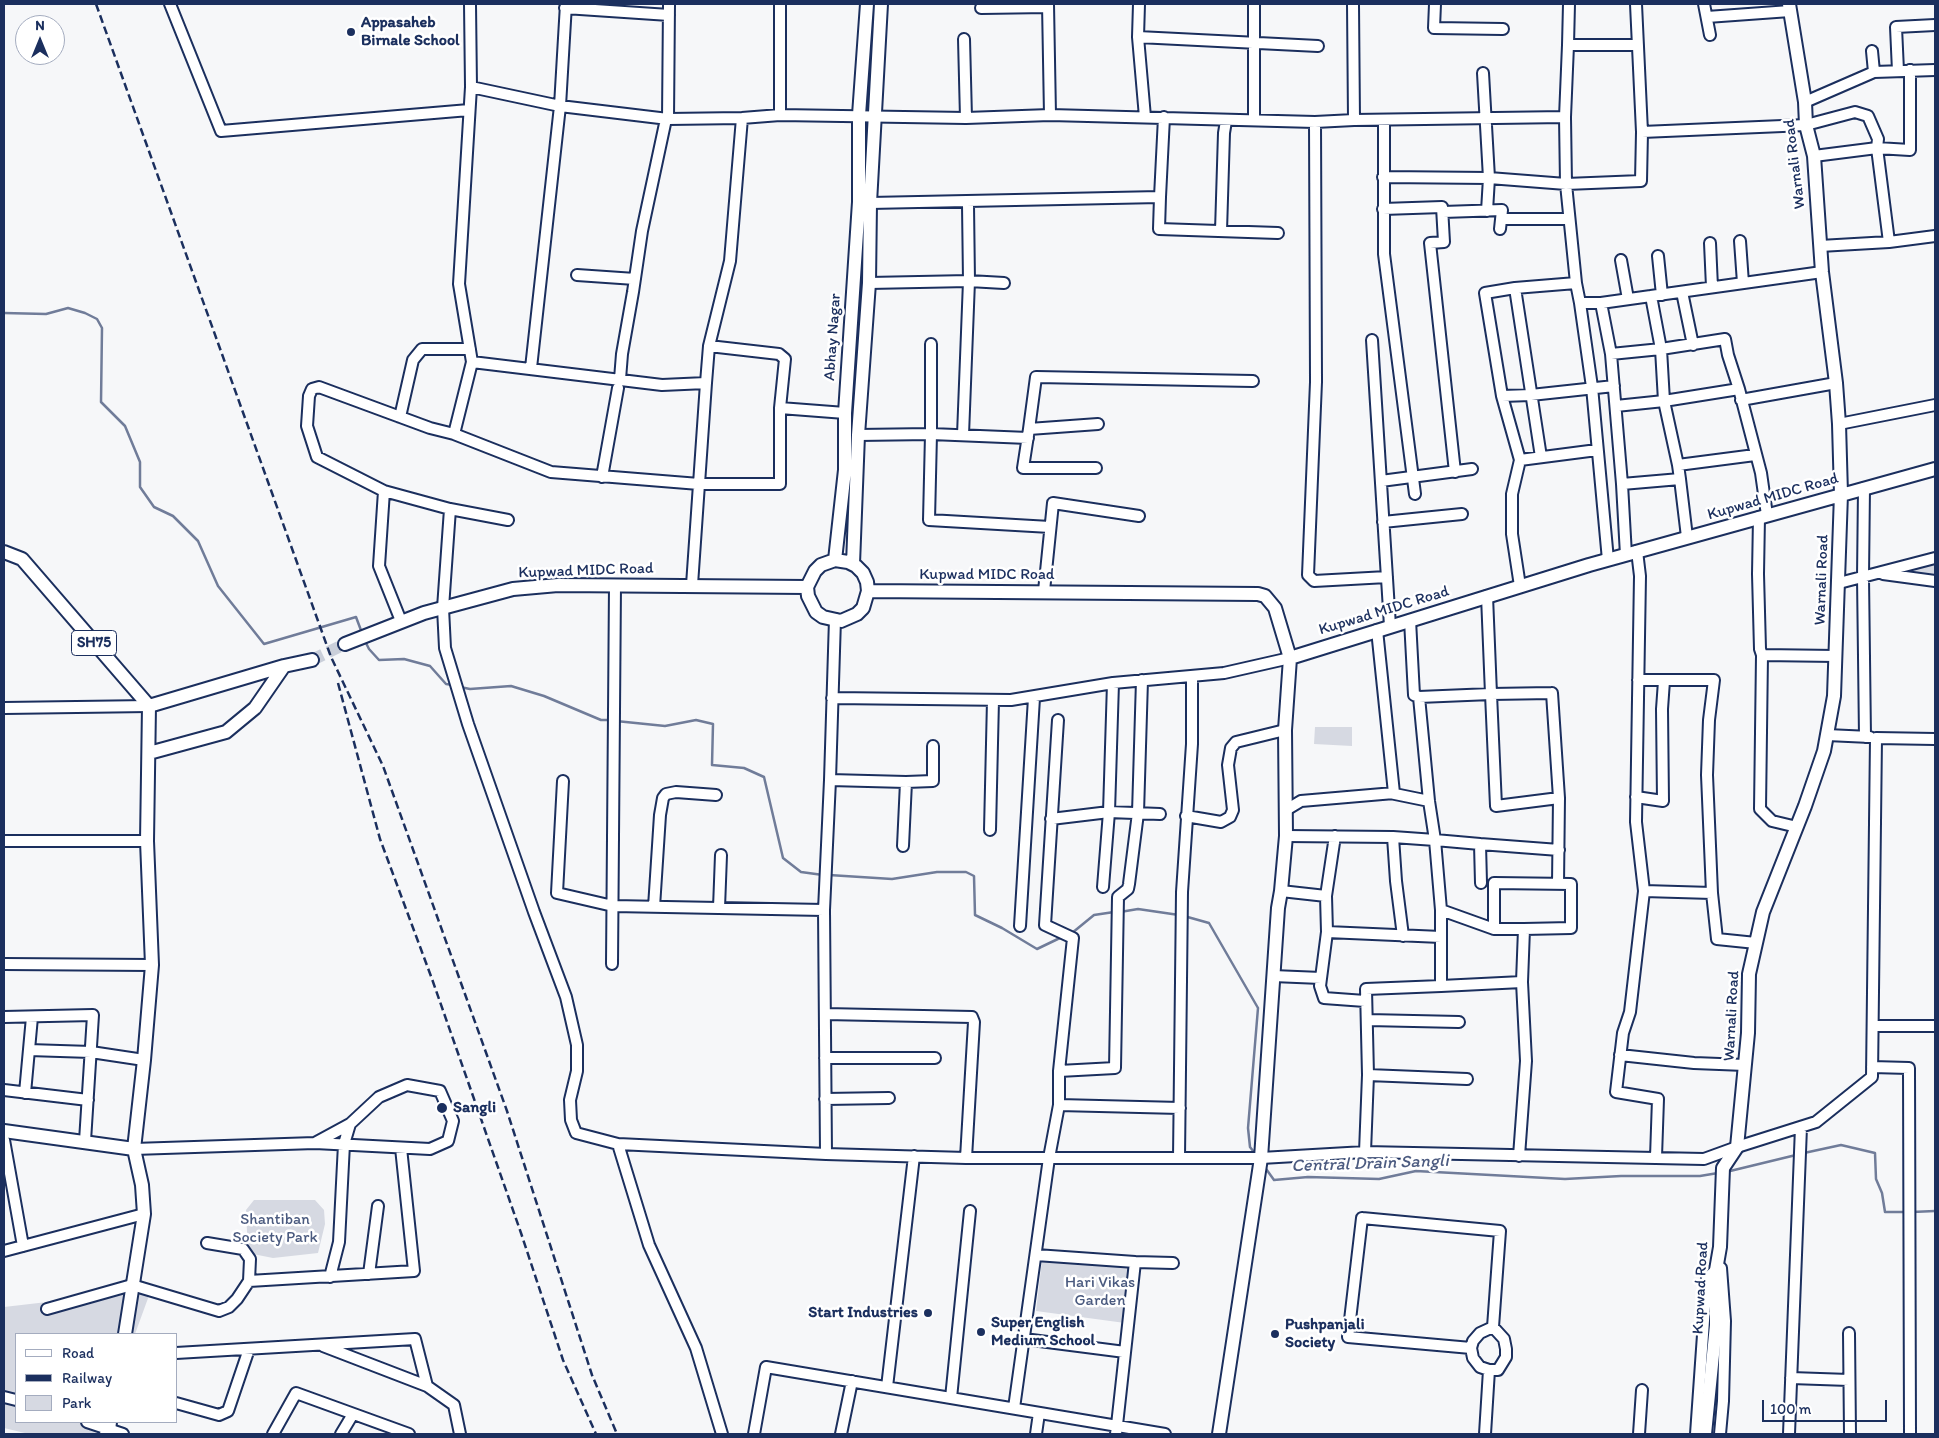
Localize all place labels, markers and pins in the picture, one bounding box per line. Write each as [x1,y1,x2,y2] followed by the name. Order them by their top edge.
[361,13,460,51] place label: Appasaheb Birnale School
[345,26,357,38] marker: Appasaheb Birnale School
[453,1098,496,1118] place label: Sangli
[435,1101,449,1115] marker: Sangli
[808,1303,918,1323] place label: Start Industries
[922,1307,934,1319] marker: Start Industries
[991,1313,1095,1351] place label: Super English Medium School
[1285,1315,1365,1353] place label: Pushpanjali Society
[975,1326,987,1338] marker: Super English Medium School
[1269,1328,1281,1340] marker: Pushpanjali Society

